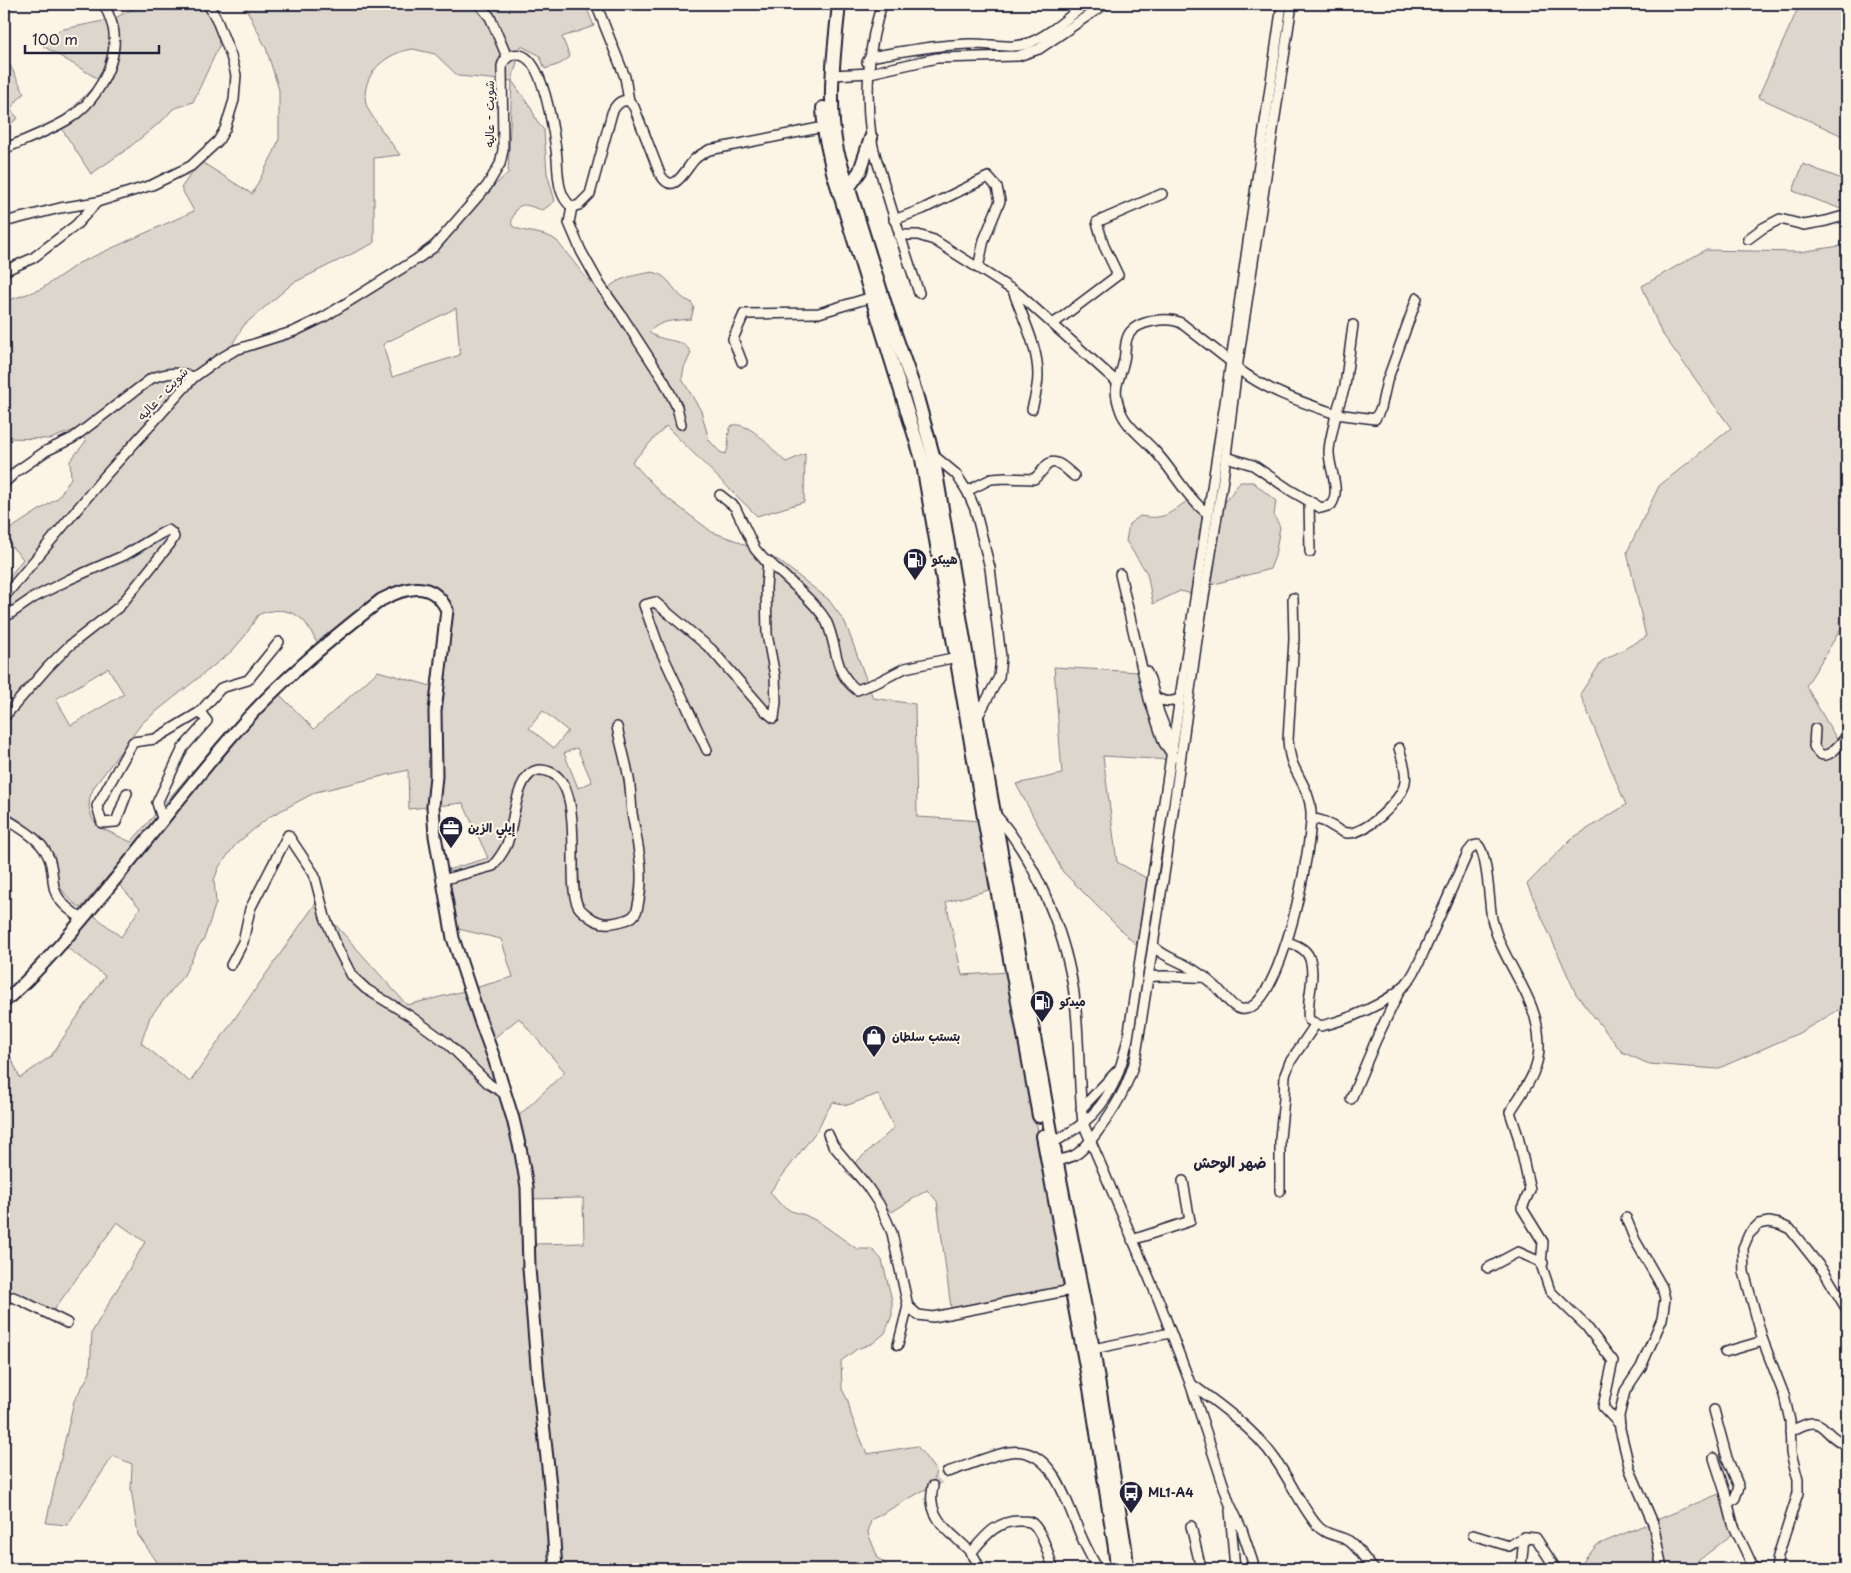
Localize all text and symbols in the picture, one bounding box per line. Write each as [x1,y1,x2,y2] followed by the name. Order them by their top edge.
[25,22,159,54] scale bar
[32,27,78,50] text: 100 m
[480,80,498,148] street label: شويت - عاليه
[133,363,192,424] street label: شويت - عاليه
[902,547,928,581] fuel station icon: هيبكو
[931,550,958,568] place label: هيبكو
[438,815,464,849] office icon: إيلي الزين
[468,818,515,839] place label: إيلي الزين
[1029,989,1055,1023] fuel station icon: ميدكو
[1059,992,1086,1010] place label: ميدكو
[861,1024,887,1058] shop icon: بتستب سلطان
[892,1027,960,1045] place label: بتستب سلطان
[1194,1150,1266,1173] district label: ضهر الوحش
[1118,1480,1144,1514] bus stop icon: ML1-A4
[1148,1483,1194,1501] place label: ML1-A4

